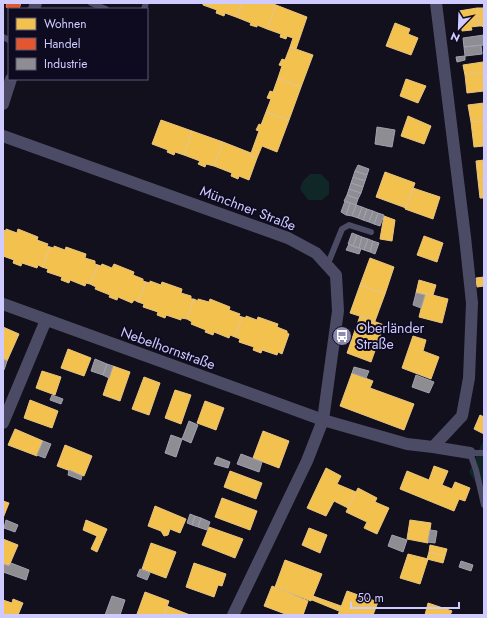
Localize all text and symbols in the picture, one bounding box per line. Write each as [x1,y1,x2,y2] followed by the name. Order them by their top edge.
[8,8,148,80] legend
[439,8,479,48] north arrow
[44,15,87,33] text: Wohnen
[448,28,462,46] text: N
[44,35,80,53] text: Handel
[44,55,88,73] text: Industrie
[197,181,299,235] street label: Münchner Straße
[356,318,425,354] place label: Oberländer Straße
[118,322,218,374] street label: Nebelhornstraße
[331,325,353,347] bus stop icon: Oberländer Straße
[351,584,459,610] scale bar
[357,589,384,607] text: 50 m

